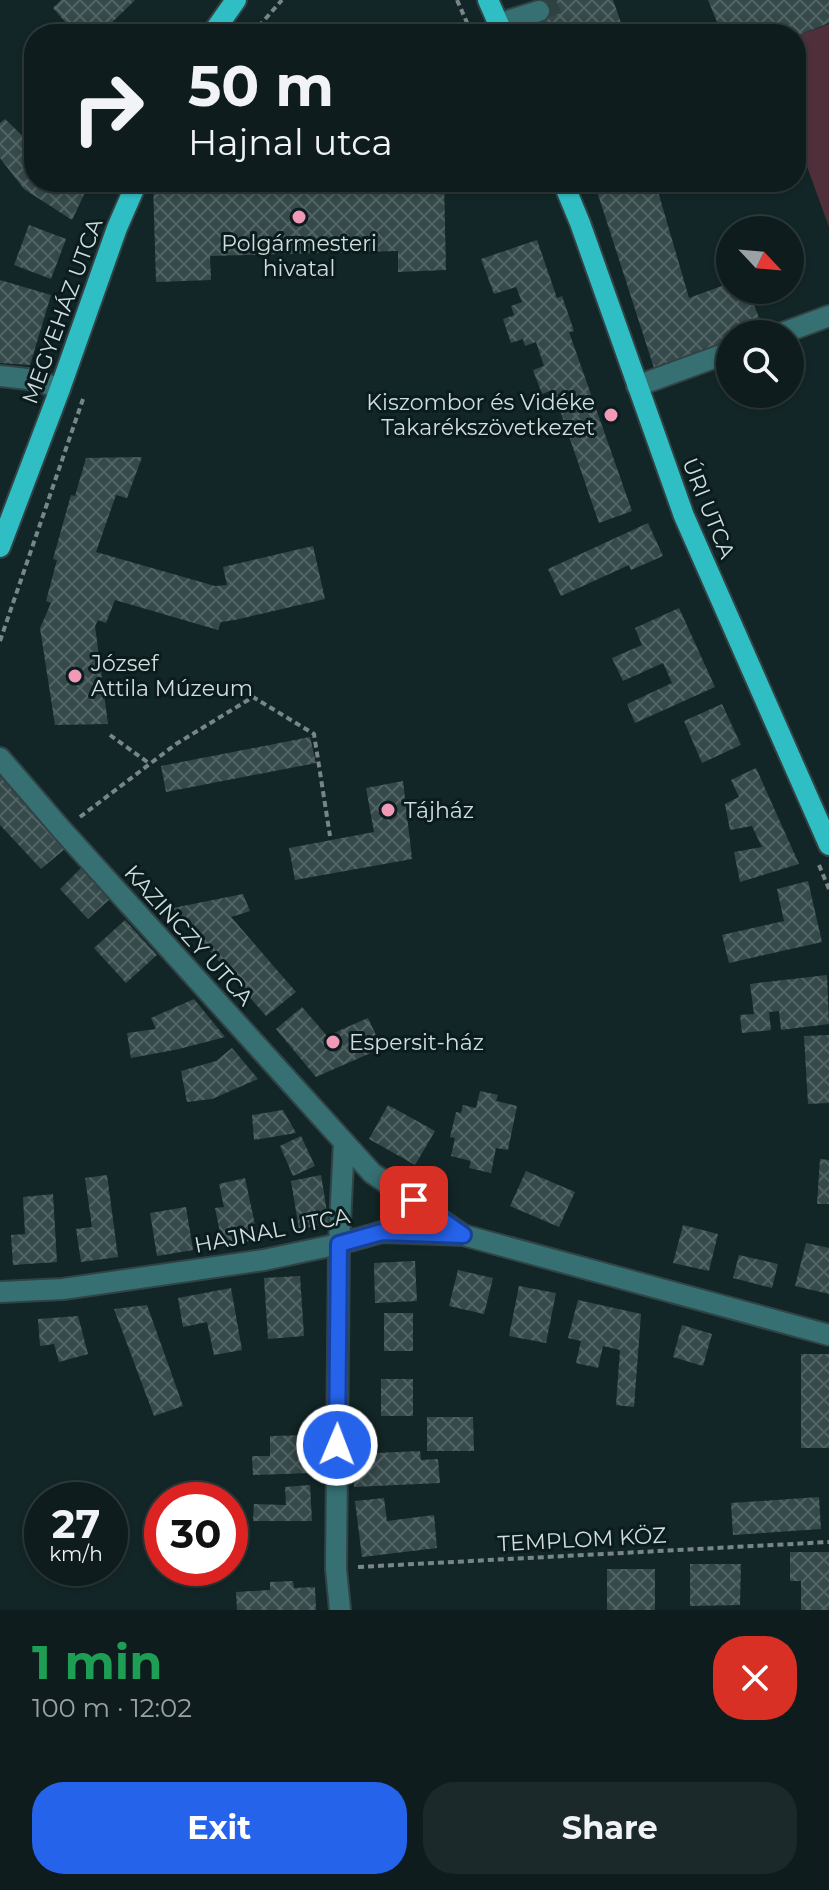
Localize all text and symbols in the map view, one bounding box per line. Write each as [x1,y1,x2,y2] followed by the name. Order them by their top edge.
[188,52,334,120] text: 50 m
[56,56,160,160] icon: right
[188,120,393,164] text: Hajnal utca
[290,208,308,226] marker: Polgármesteri hivatal
[16,215,109,408] street label: MEGYEHÁZ UTCA
[716,216,804,304] north arrow
[716,216,804,408] map controls
[221,230,377,282] place label: Polgármesteri hivatal
[716,320,804,408] button: search
[366,389,595,441] place label: Kiszombor és Vidéke Takarékszövetkezet
[602,406,620,424] marker: Kiszombor és Vidéke Takarékszövetkezet
[676,454,741,563] street label: ÚRI UTCA
[90,650,253,702] place label: József Attila Múzeum
[66,667,84,685] marker: József Attila Múzeum
[404,797,474,824] place label: Tájház
[379,801,397,819] marker: Tájház
[118,859,259,1011] street label: KAZINCZY UTCA
[349,1029,484,1056] place label: Espersit-ház
[324,1033,342,1051] marker: Espersit-ház
[380,1166,448,1234] pin
[392,1178,436,1222] icon: arrive
[192,1202,352,1259] street label: HAJNAL UTCA
[295,1403,379,1487] position arrow
[144,1482,248,1586] speed limit sign: 30
[52,1499,100,1548] text: 27
[497,1522,667,1557] street label: TEMPLOM KÖZ
[49,1542,103,1566] text: km/h
[32,1633,162,1691] text: 1 min
[713,1636,797,1720] button: close
[32,1692,192,1724] text: 100 m · 12:02
[32,1782,407,1874] button: Exit
[423,1782,797,1874] button: Share

